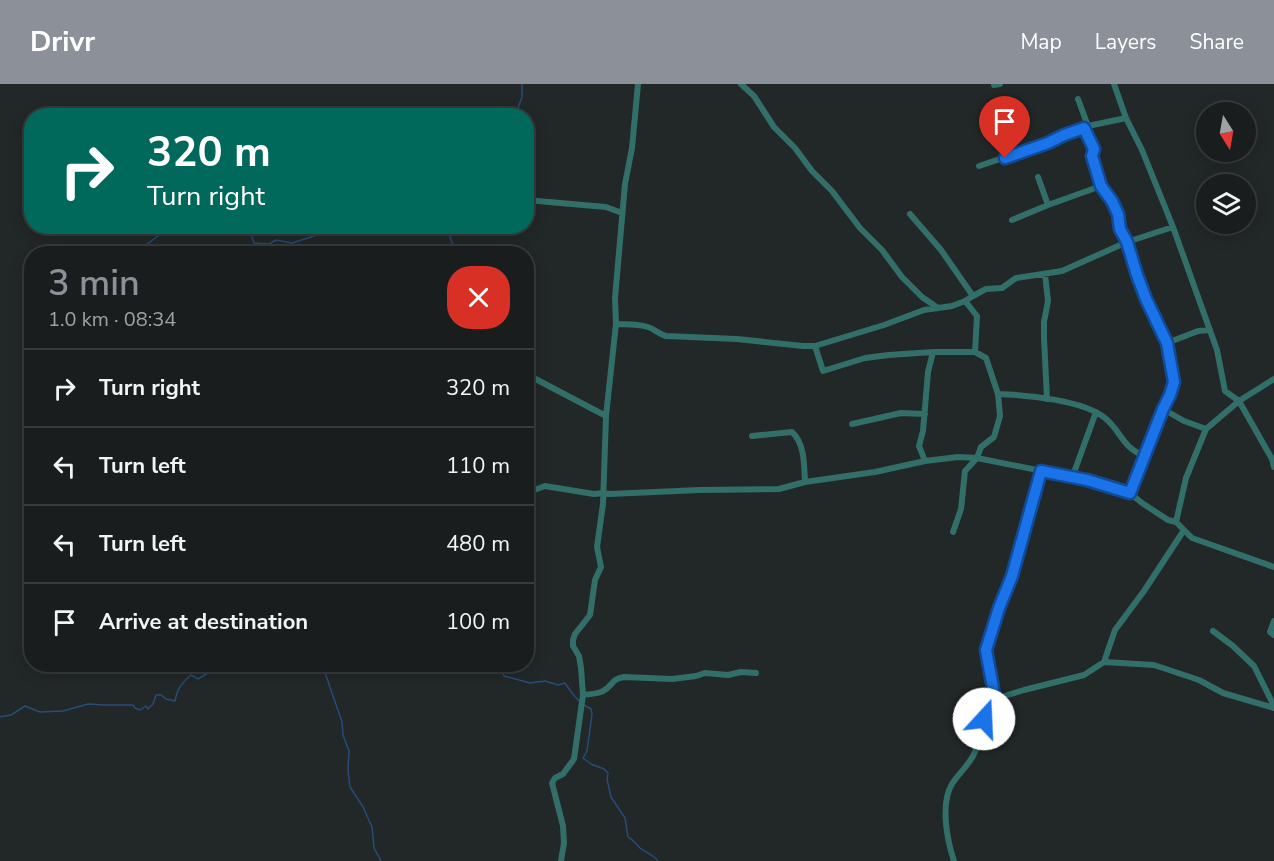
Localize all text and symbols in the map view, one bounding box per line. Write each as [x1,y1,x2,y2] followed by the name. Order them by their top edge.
[30,23,95,61] text: Drivr
[1020,28,1062,56] text: Map
[1095,28,1156,56] text: Layers
[1189,28,1244,56] text: Share
[979,96,1030,158] pin
[1196,102,1256,162] north arrow
[1196,102,1256,234] map controls
[988,105,1021,138] icon: arrive
[147,124,271,181] text: 320 m
[48,132,126,210] icon: right
[1196,174,1256,234] button: layers
[147,178,265,215] text: Turn right
[48,259,140,308] text: 3 min
[447,266,510,329] button: close
[48,306,176,333] text: 1.0 km · 08:34
[48,372,81,405] icon: right
[99,373,200,403] text: Turn right
[446,373,510,403] text: 320 m
[48,450,81,483] icon: left
[99,451,186,481] text: Turn left
[446,451,510,481] text: 110 m
[48,528,81,561] icon: left
[99,529,186,559] text: Turn left
[446,529,510,559] text: 480 m
[48,606,81,639] icon: arrive
[99,607,308,637] text: Arrive at destination
[446,607,510,637] text: 100 m
[952,687,1016,751] position arrow

